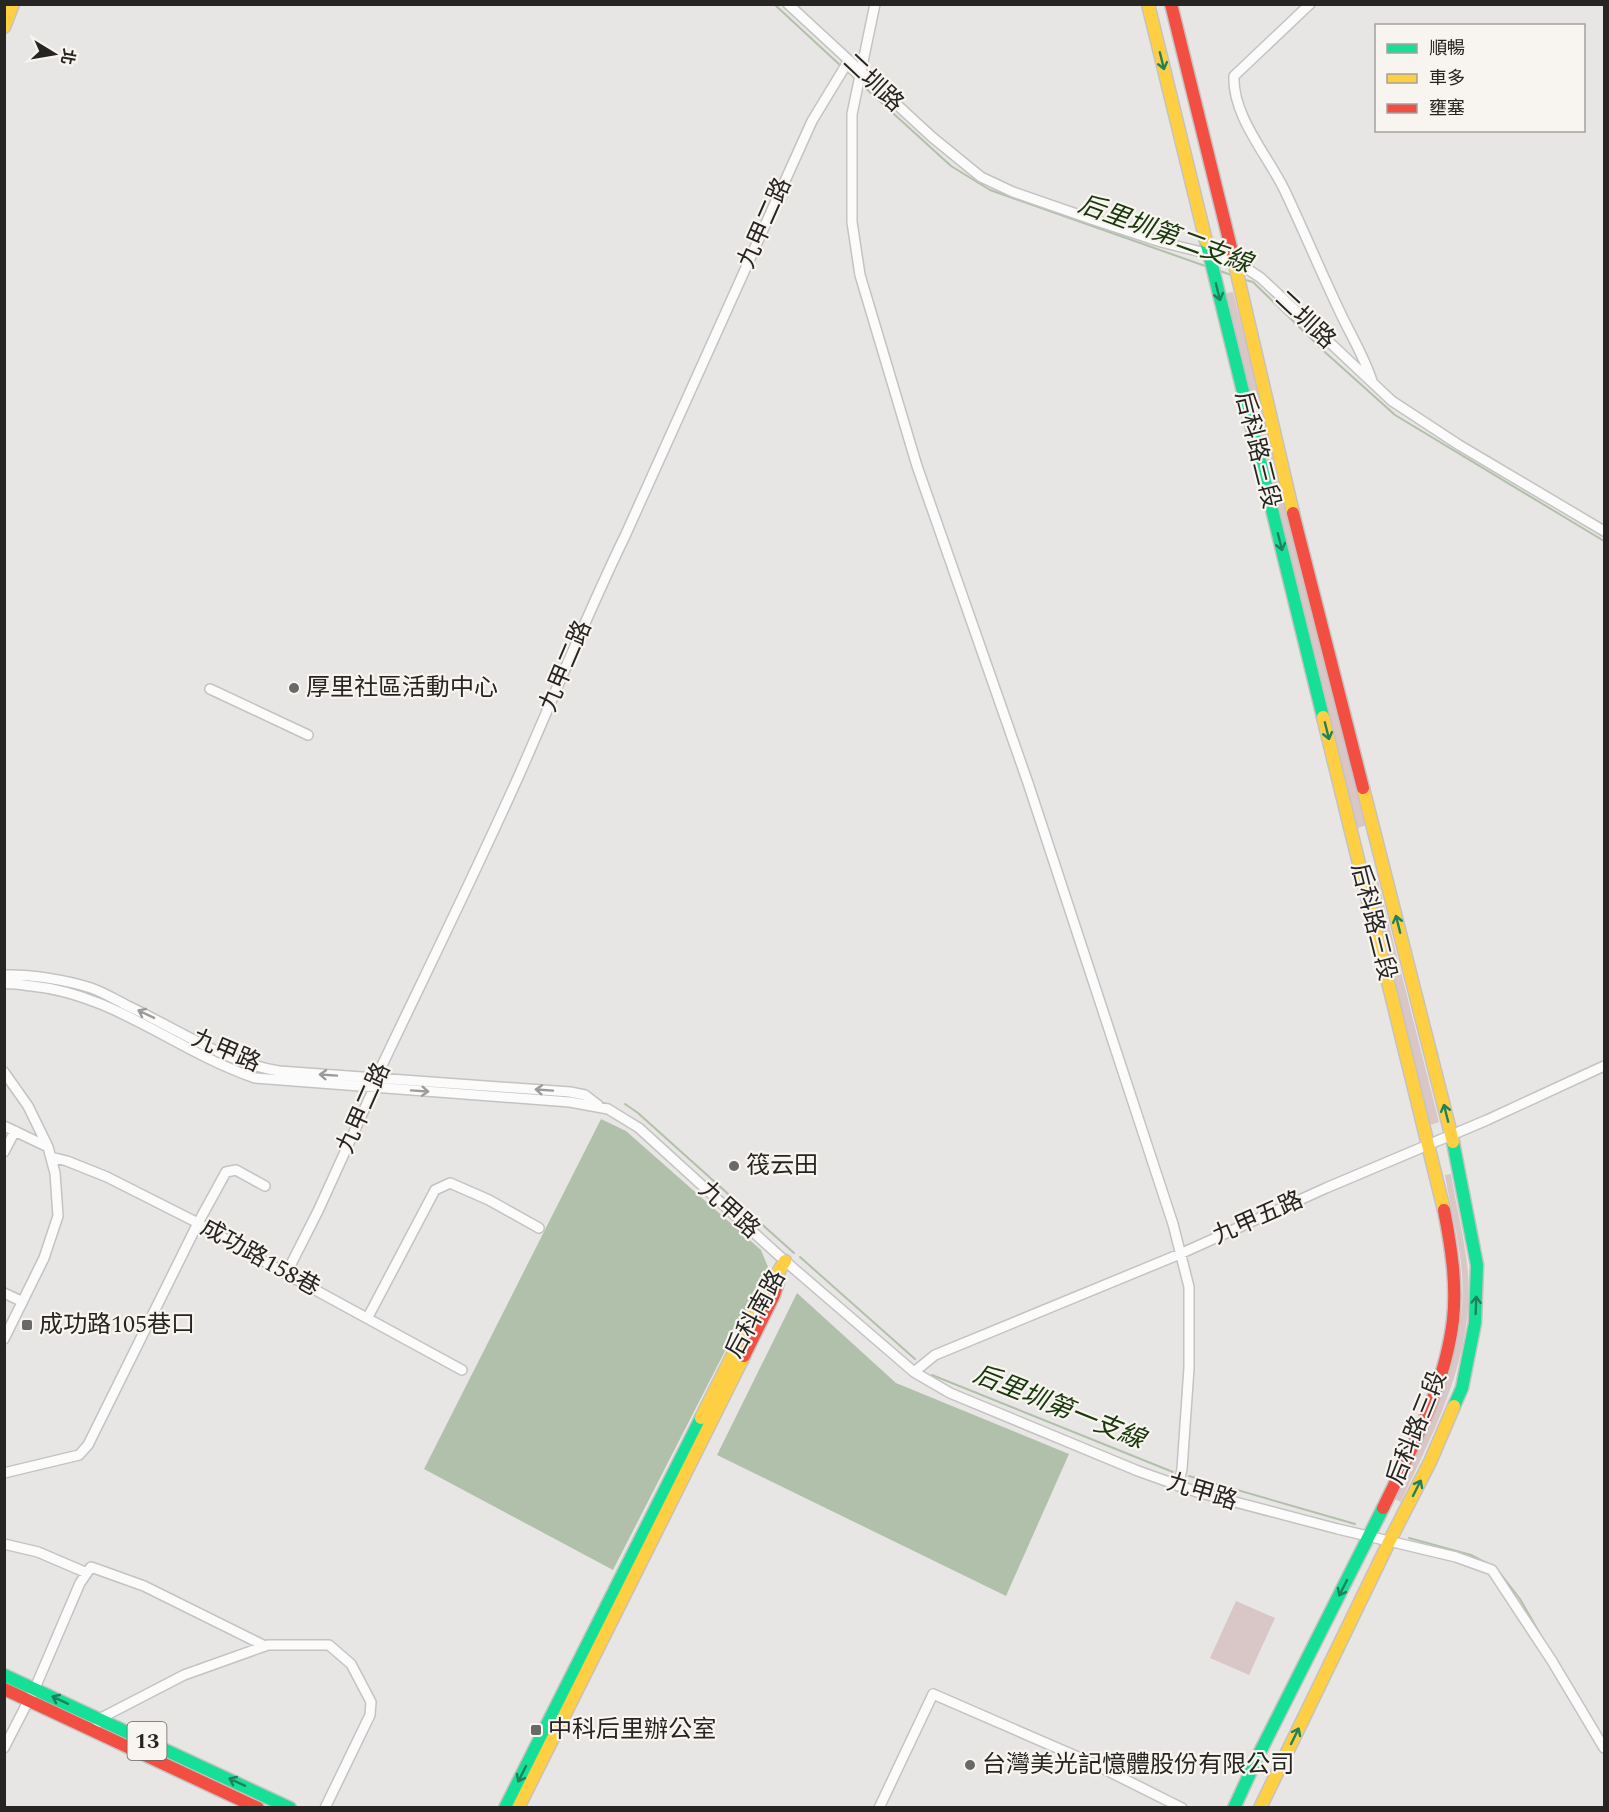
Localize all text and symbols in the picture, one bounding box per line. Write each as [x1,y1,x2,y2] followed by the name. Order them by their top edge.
[24,24,84,84] north arrow
[1375,24,1585,132] legend
[1429,35,1465,62] text: 順暢
[834,45,912,121] street label: 二圳路
[54,47,81,67] text: 北
[1157,52,1169,71] one-way arrow
[1429,65,1465,92] text: 車多
[1429,95,1465,122] text: 壅塞
[729,172,801,274] street label: 九甲二路
[1073,184,1260,285] water label: 后里圳第二支線
[1213,282,1225,301] one-way arrow
[1266,282,1344,358] street label: 二圳路
[1225,387,1289,513] street label: 后科路三段
[1275,532,1287,551] one-way arrow
[531,615,601,717] street label: 九甲二路
[306,670,498,706] place label: 厚里社區活動中心
[287,681,301,695] marker: 厚里社區活動中心
[1322,721,1334,740] one-way arrow
[1341,859,1405,985] street label: 后科路三段
[1392,915,1404,934] one-way arrow
[137,1008,155,1020] one-way arrow
[186,1020,266,1082] street label: 九甲路
[328,1057,400,1159] street label: 九甲二路
[319,1069,339,1080] one-way arrow
[534,1084,554,1095] one-way arrow
[410,1086,430,1097] one-way arrow
[1440,1104,1452,1123] one-way arrow
[746,1148,818,1184] place label: 筏云田
[727,1159,741,1173] marker: 筏云田
[690,1173,768,1247] street label: 九甲路
[1207,1182,1309,1254] street label: 九甲五路
[194,1210,326,1306] street label: 成功路158巷
[717,1263,795,1365] street label: 后科南路
[1470,1295,1482,1315] one-way arrow
[39,1307,195,1343] place label: 成功路105巷口
[20,1318,34,1332] marker: 成功路105巷口
[967,1354,1154,1461] water label: 后里圳第一支線
[1378,1366,1456,1490] street label: 后科路三段
[1162,1464,1242,1520] street label: 九甲路
[1411,1480,1423,1498] one-way arrow
[1337,1579,1348,1597] one-way arrow
[52,1694,70,1706] one-way arrow
[548,1712,716,1748] place label: 中科后里辦公室
[128,1722,166,1760] road number: 13
[529,1723,543,1737] marker: 中科后里辦公室
[1290,1728,1301,1746] one-way arrow
[982,1747,1294,1783] place label: 台灣美光記憶體股份有限公司
[963,1758,977,1772] marker: 台灣美光記憶體股份有限公司
[516,1764,528,1782] one-way arrow
[228,1776,246,1788] one-way arrow

